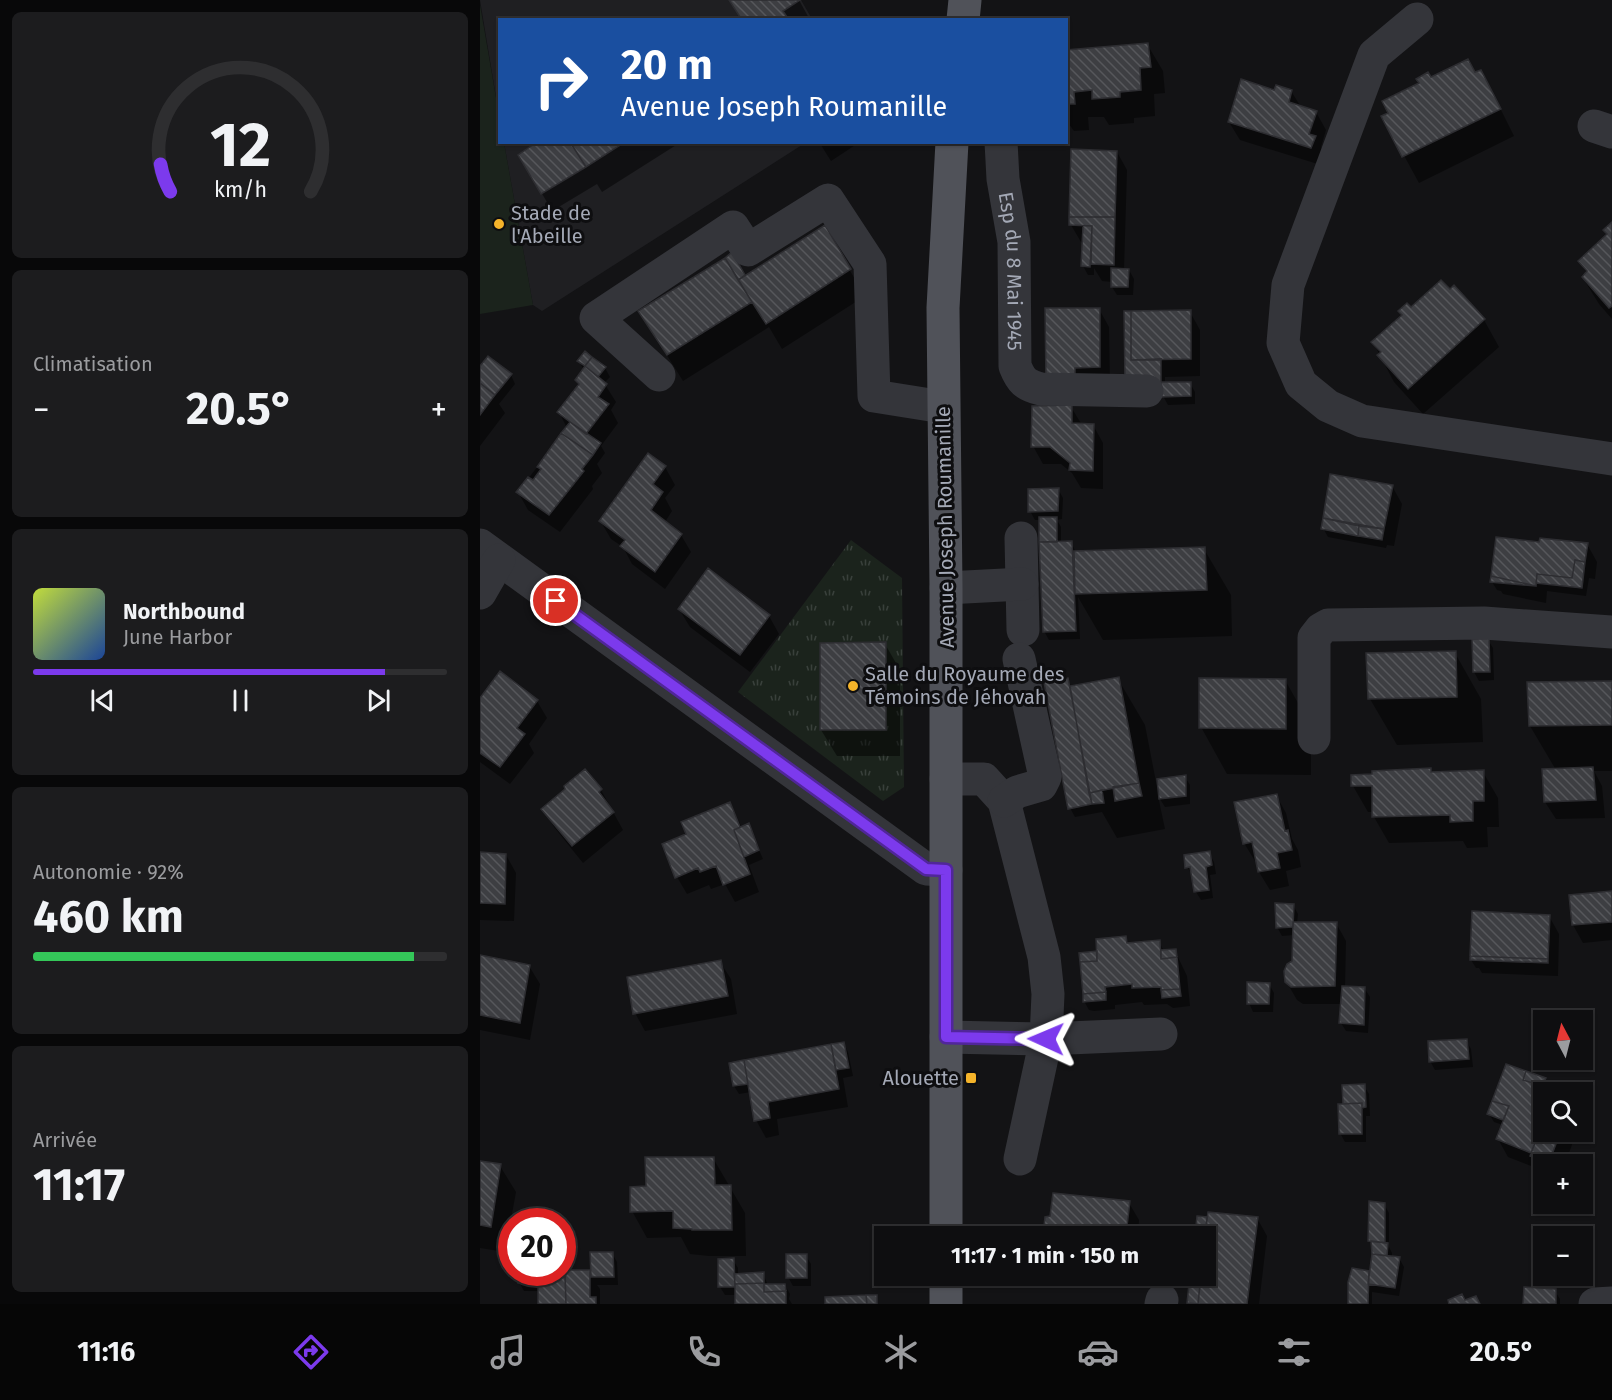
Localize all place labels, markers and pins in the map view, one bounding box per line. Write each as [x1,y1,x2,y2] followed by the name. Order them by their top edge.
[511,201,591,248] place label: Stade de l'Abeille
[492,217,506,231] marker: Stade de l'Abeille
[530,575,581,626] pin
[865,662,1064,709] place label: Salle du Royaume des Témoins de Jéhovah
[846,679,860,693] marker: Salle du Royaume des Témoins de Jéhovah
[883,1066,959,1090] place label: Alouette
[964,1071,978,1085] marker: Alouette

